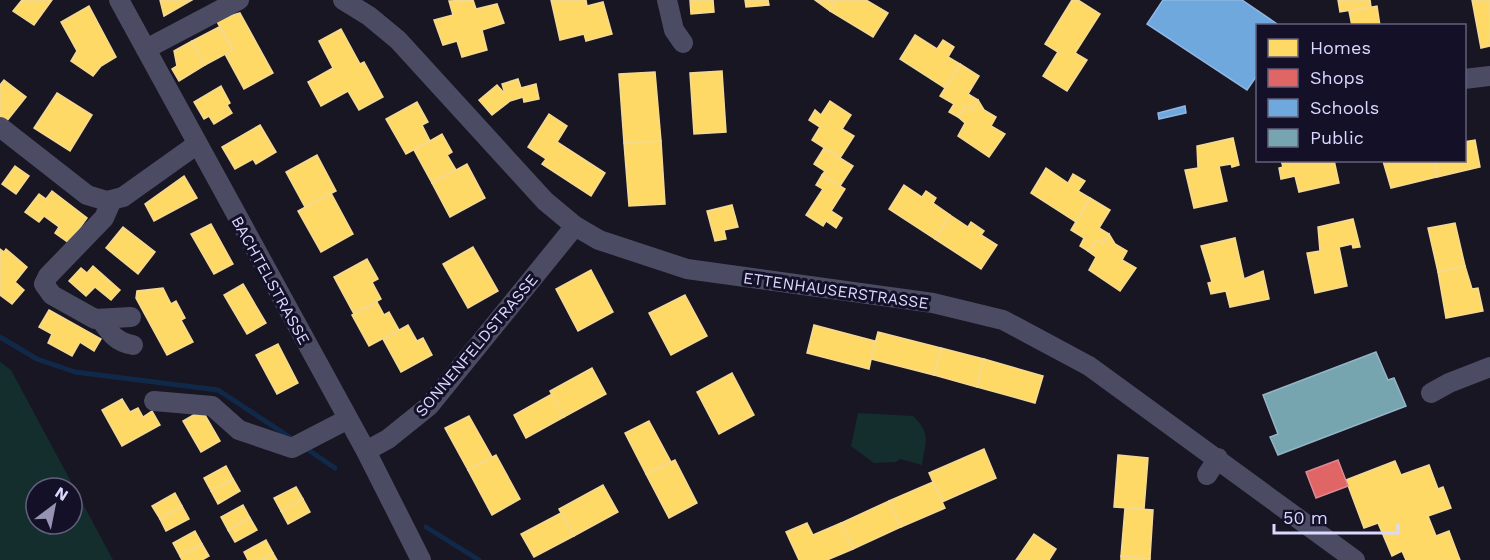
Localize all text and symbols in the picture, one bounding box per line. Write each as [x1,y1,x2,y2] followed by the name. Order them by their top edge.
[1256,24,1466,162] legend
[1310,37,1371,58] text: Homes
[1310,67,1364,88] text: Shops
[1310,97,1379,118] text: Schools
[1310,127,1364,148] text: Public
[227,213,314,348] street label: BACHTELSTRASSE
[742,268,930,313] street label: ETTENHAUSERSTRASSE
[411,270,542,420] street label: SONNENFELDSTRASSE
[24,476,84,536] north arrow
[52,483,72,505] text: N
[1274,497,1398,535] scale bar
[1283,507,1328,528] text: 50 m

